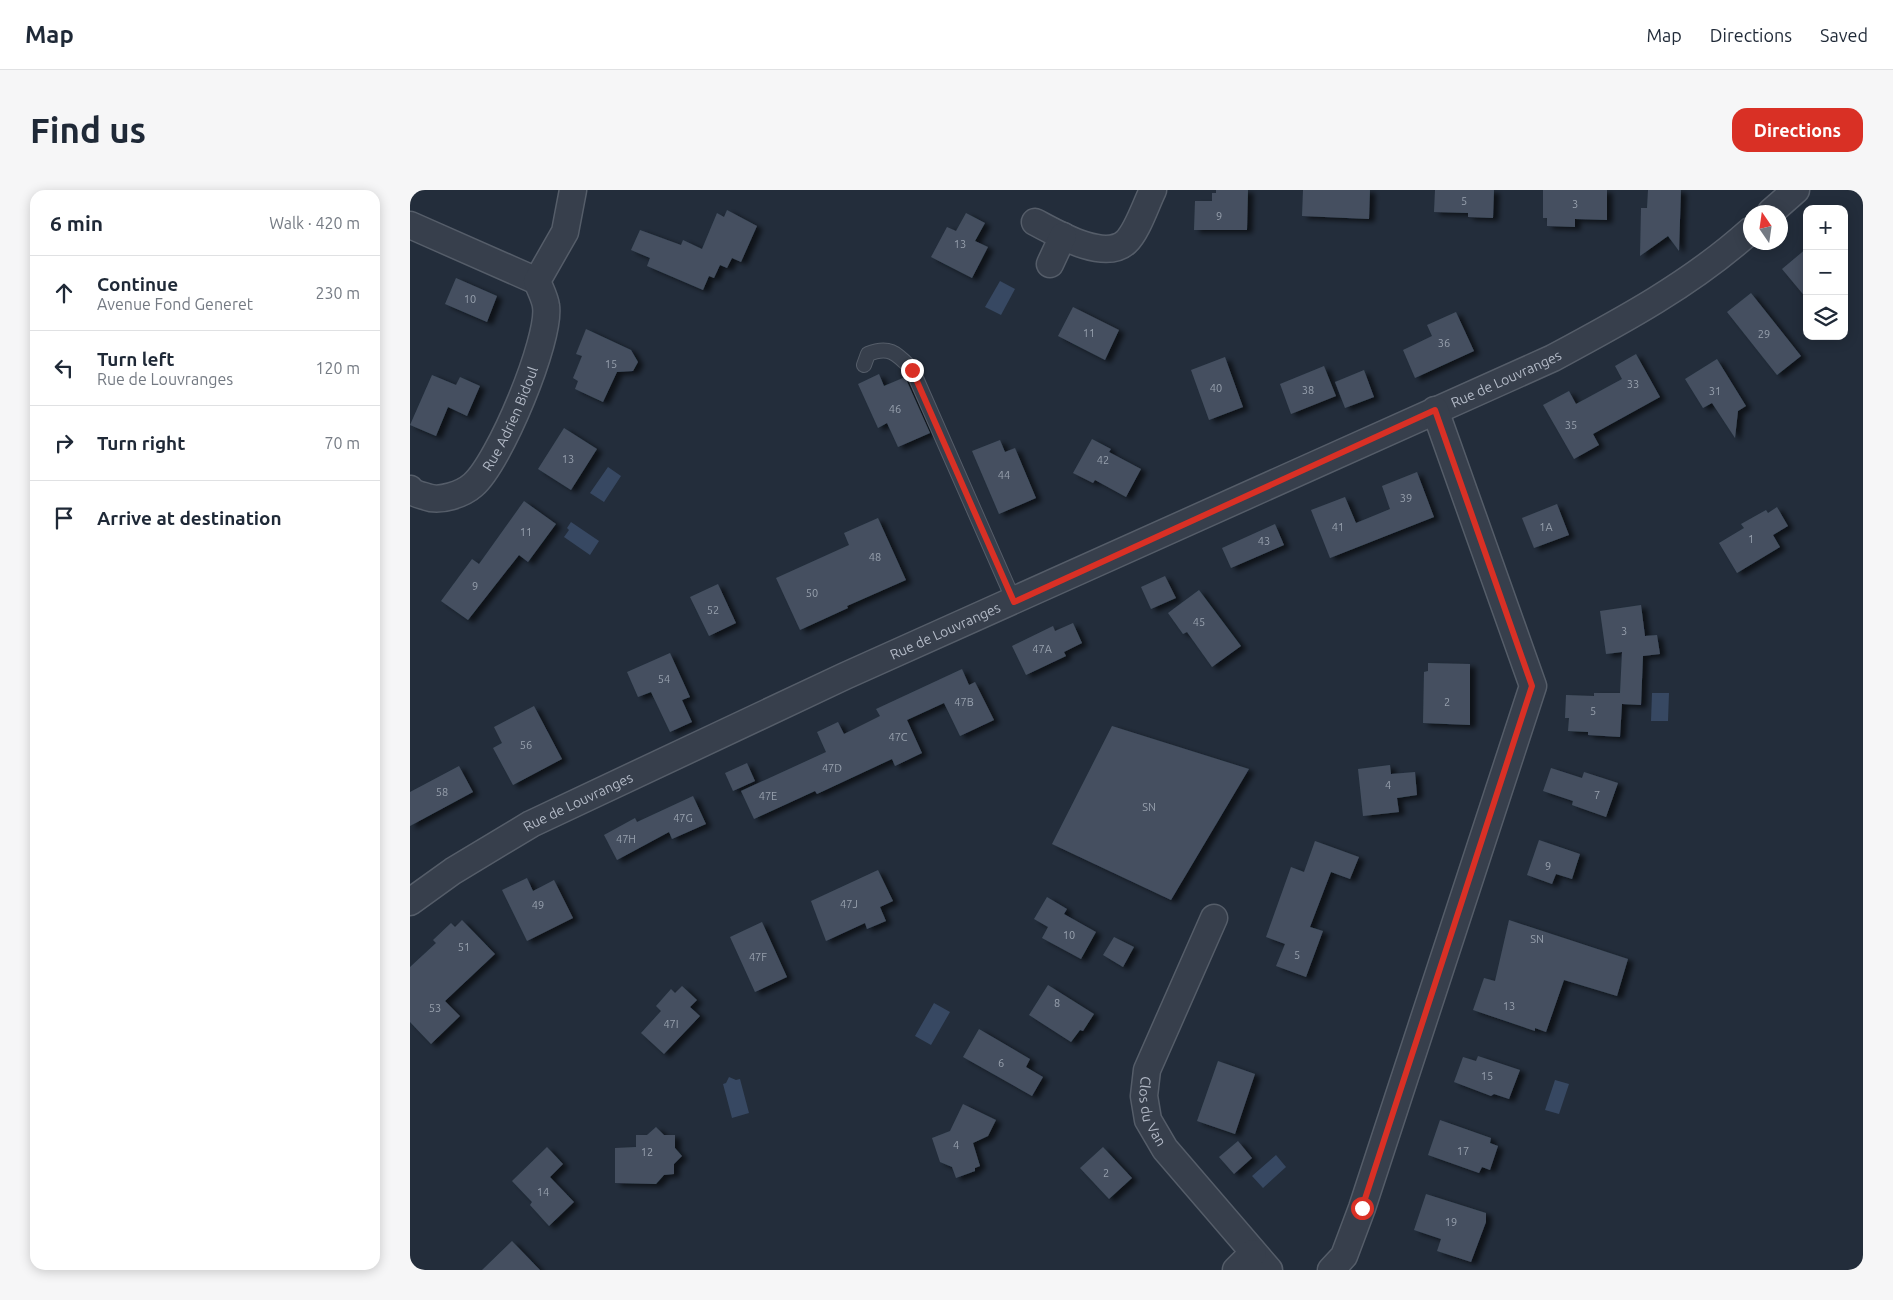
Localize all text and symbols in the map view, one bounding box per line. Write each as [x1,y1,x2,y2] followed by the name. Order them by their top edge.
[25,21,74,48] text: Map
[1646,25,1682,45] text: Map
[1710,25,1792,45] text: Directions
[1820,25,1868,45] text: Saved
[1732,108,1863,152] button: Directions
[30,110,146,150] text: Find us
[1461,195,1467,207] house number: 5
[1572,198,1578,210] house number: 3
[1743,205,1788,250] north arrow
[1803,205,1848,340] map controls
[1803,205,1848,250] button: +
[1216,210,1222,222] house number: 9
[50,211,103,235] text: 6 min
[269,214,360,232] text: Walk · 420 m
[954,238,966,250] house number: 13
[1803,250,1848,295] button: −
[97,273,178,295] text: Continue
[50,279,78,307] icon: ahead
[315,284,360,302] text: 230 m
[464,293,476,305] house number: 10
[97,295,253,313] text: Avenue Fond Generet
[1803,295,1848,340] button: layers
[1083,327,1095,339] house number: 11
[1758,328,1770,340] house number: 29
[1438,337,1450,349] house number: 36
[1448,347,1564,411] street label: Rue de Louvranges
[97,348,175,370] text: Turn left
[50,354,78,382] icon: left
[605,358,617,370] house number: 15
[315,359,360,377] text: 120 m
[901,359,924,382] route end
[479,364,541,474] street label: Rue Adrien Bidoul
[97,370,233,388] text: Rue de Louvranges
[1627,378,1639,390] house number: 33
[1210,382,1222,394] house number: 40
[1302,384,1314,396] house number: 38
[1709,385,1721,397] house number: 31
[889,403,901,415] house number: 46
[1565,419,1577,431] house number: 35
[50,429,78,457] icon: right
[97,432,185,454] text: Turn right
[324,434,360,452] text: 70 m
[562,453,574,465] house number: 13
[1097,454,1109,466] house number: 42
[998,469,1010,481] house number: 44
[1400,492,1412,504] house number: 39
[50,504,78,532] icon: arrive
[97,507,282,529] text: Arrive at destination
[1332,521,1344,533] house number: 41
[1539,521,1554,533] house number: 1A
[520,526,532,538] house number: 11
[1748,533,1754,545] house number: 1
[1258,535,1270,547] house number: 43
[869,551,881,563] house number: 48
[472,580,478,592] house number: 9
[806,587,818,599] house number: 50
[887,599,1003,663] street label: Rue de Louvranges
[707,604,719,616] house number: 52
[1193,616,1205,628] house number: 45
[1621,625,1627,637] house number: 3
[1032,643,1053,655] house number: 47A
[658,673,670,685] house number: 54
[954,696,974,708] house number: 47B
[1444,696,1450,708] house number: 2
[1590,705,1596,717] house number: 5
[888,731,908,743] house number: 47C
[520,739,532,751] house number: 56
[822,762,842,774] house number: 47D
[520,769,635,835] street label: Rue de Louvranges
[1385,779,1391,791] house number: 4
[436,786,448,798] house number: 58
[1594,789,1600,801] house number: 7
[759,790,777,802] house number: 47E
[1142,801,1156,813] house number: SN
[673,812,693,824] house number: 47G
[616,833,636,845] house number: 47H
[1545,860,1551,872] house number: 9
[840,898,858,910] house number: 47J
[532,899,544,911] house number: 49
[1063,929,1075,941] house number: 10
[1530,933,1544,945] house number: SN
[458,941,470,953] house number: 51
[1294,949,1300,961] house number: 5
[749,951,767,963] house number: 47F
[1054,997,1060,1009] house number: 8
[1503,1000,1515,1012] house number: 13
[429,1002,441,1014] house number: 53
[663,1018,679,1030] house number: 47I
[998,1057,1004,1069] house number: 6
[1481,1070,1493,1082] house number: 15
[1136,1075,1170,1149] street label: Clos du Van
[953,1139,959,1151] house number: 4
[1457,1145,1469,1157] house number: 17
[641,1146,653,1158] house number: 12
[1103,1167,1109,1179] house number: 2
[537,1186,549,1198] house number: 14
[1351,1197,1374,1220] route start
[1445,1216,1457,1228] house number: 19

